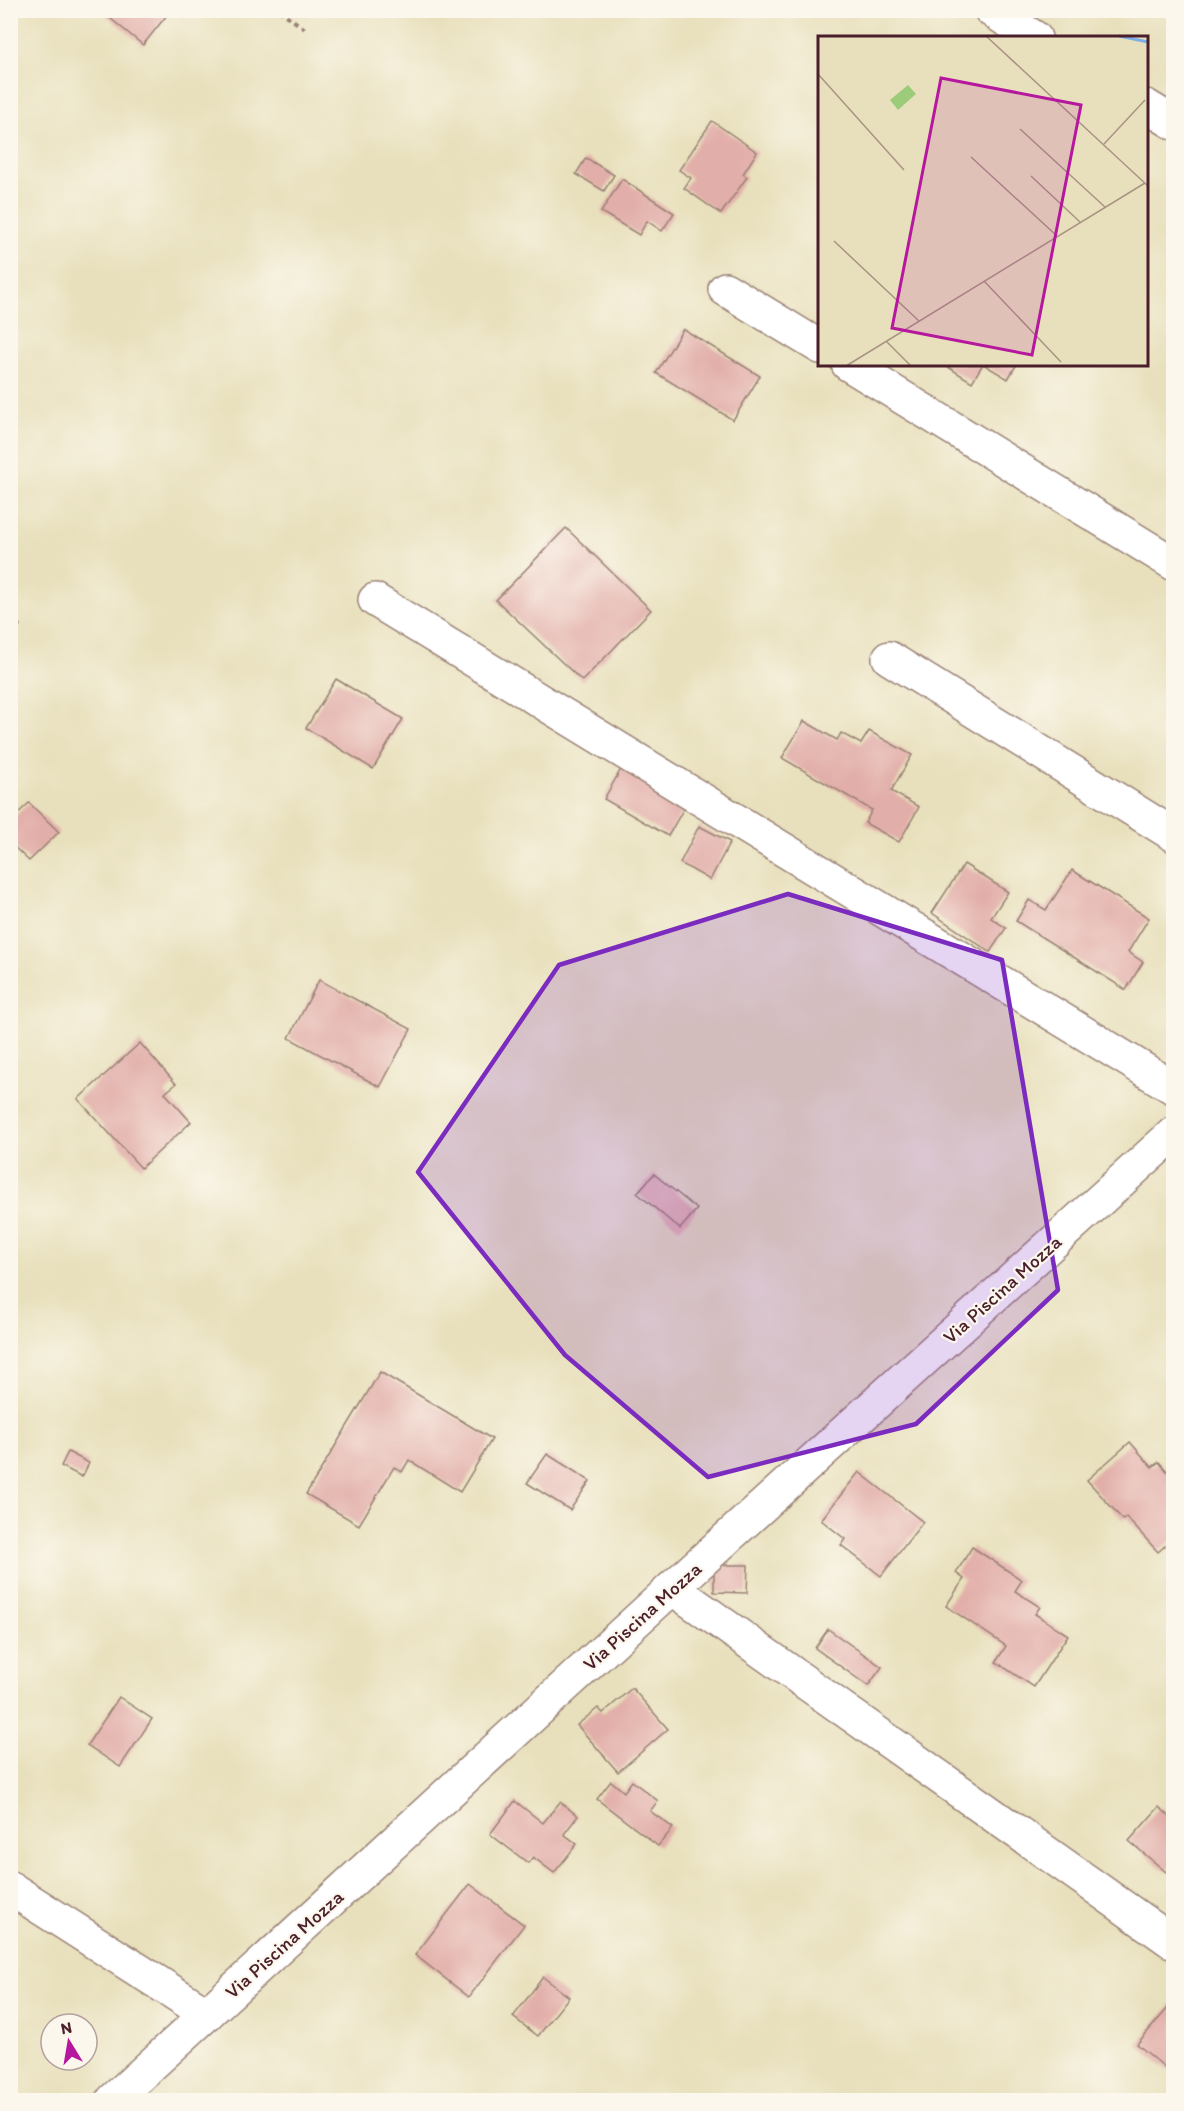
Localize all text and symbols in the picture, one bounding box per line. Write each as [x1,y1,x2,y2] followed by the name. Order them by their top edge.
[818,36,1148,366] inset map
[938,1229,1067,1349] street label: Via Piscina Mozza
[578,1556,707,1676] street label: Via Piscina Mozza
[220,1884,349,2004] street label: Via Piscina Mozza
[39,2012,99,2072] north arrow
[59,2017,73,2038] text: N

